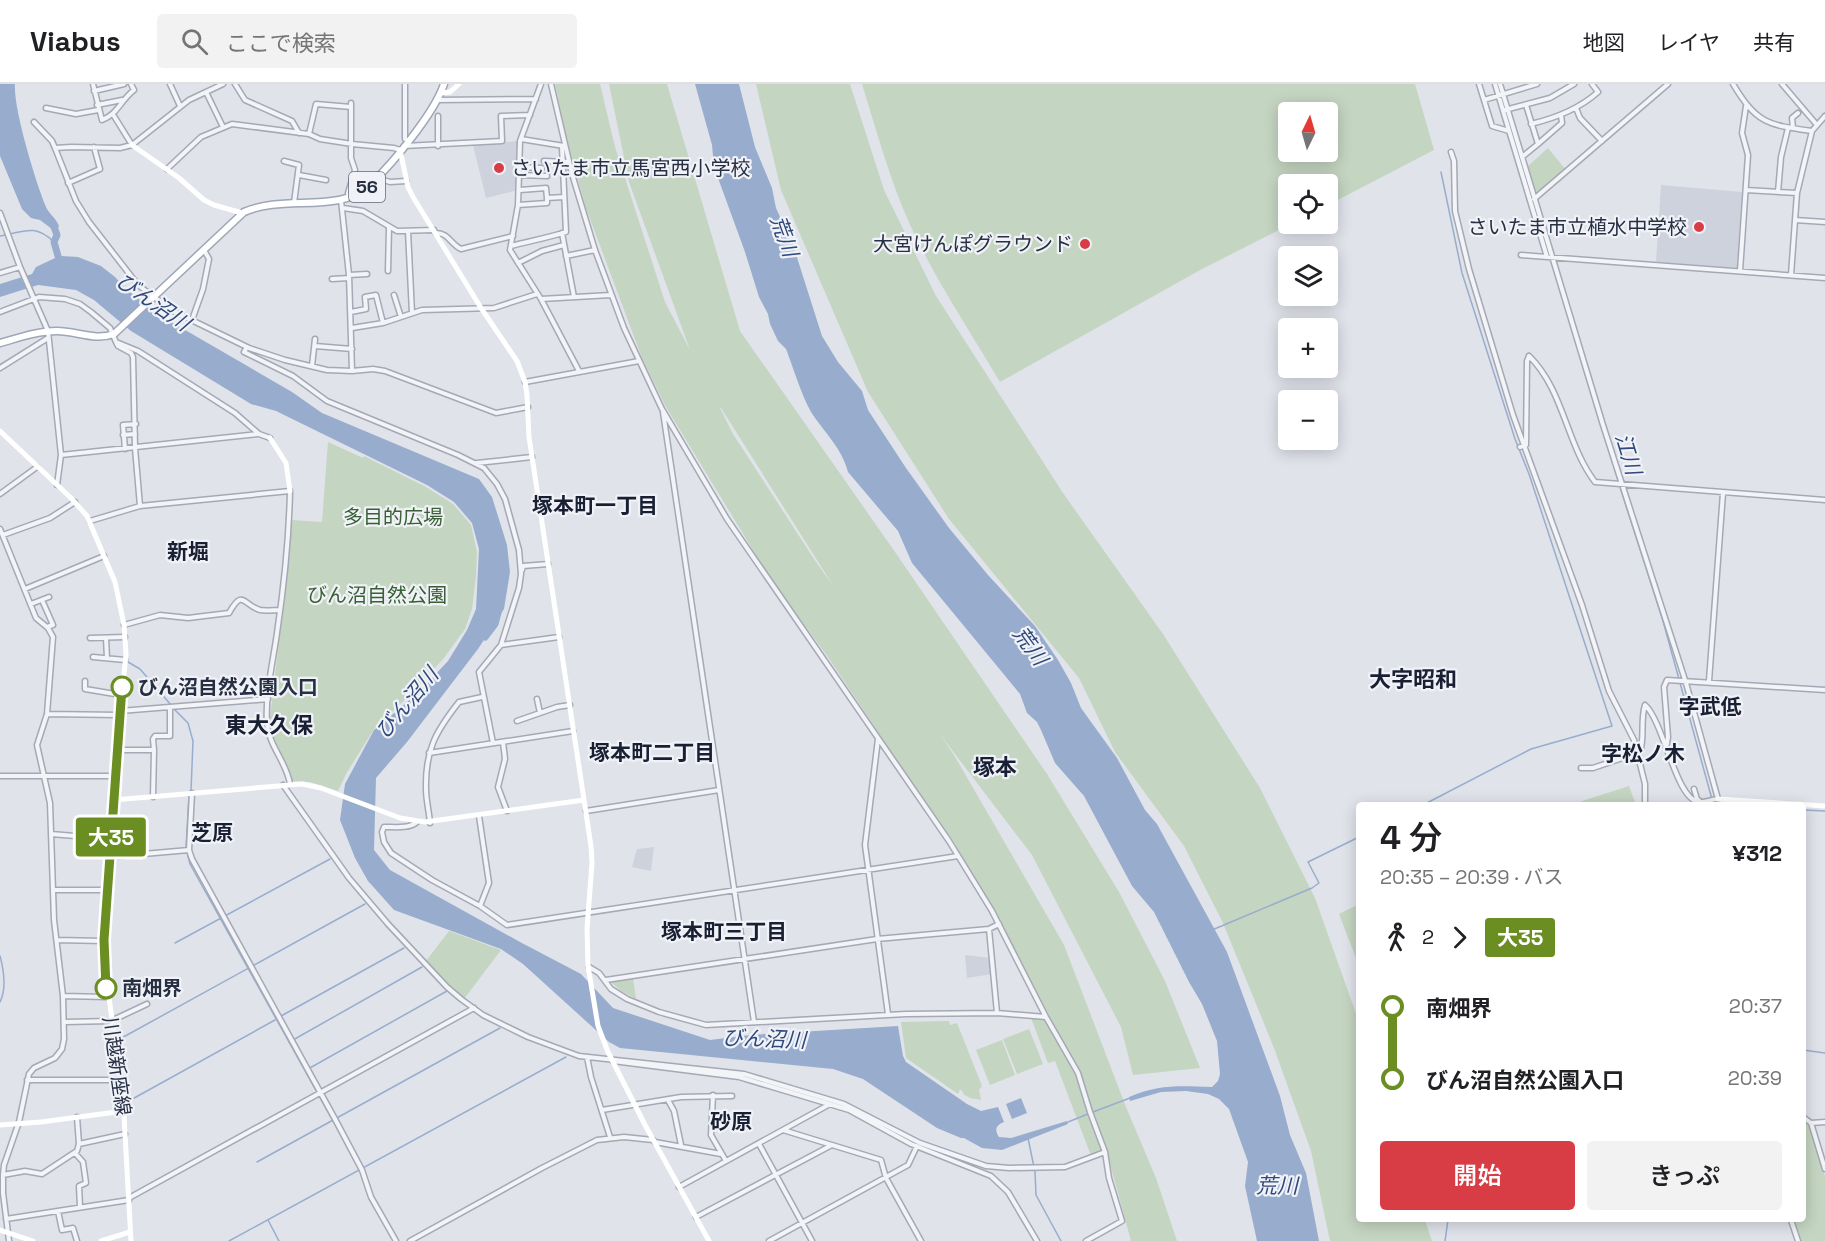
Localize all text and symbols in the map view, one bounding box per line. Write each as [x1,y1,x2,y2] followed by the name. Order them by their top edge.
[157,14,577,68] search box
[30,23,121,59] text: Viabus
[178,25,211,58] icon: search
[226,29,336,57] text: ここで検索
[1583,29,1625,56] text: 地図
[1658,29,1720,56] text: レイヤ
[1753,29,1795,56] text: 共有
[1278,102,1338,162] north arrow
[1278,102,1338,450] map controls
[511,155,750,181] place label: さいたま市立馬宮西小学校
[492,161,506,175] marker: さいたま市立馬宮西小学校
[349,172,385,202] road number: 56
[1278,174,1338,234] button: locate
[765,211,805,262] water label: 荒川
[1468,214,1687,240] place label: さいたま市立植水中学校
[1692,220,1706,234] marker: さいたま市立植水中学校
[873,231,1073,257] place label: 大宮けんぽグラウンド
[1078,237,1092,251] marker: 大宮けんぽグラウンド
[1278,246,1338,306] button: layers
[111,266,197,338] water label: びん沼川
[1278,318,1338,378] button: +
[1278,390,1338,450] button: −
[1609,430,1648,480] water label: 江川
[532,492,658,519] district label: 塚本町一丁目
[343,504,443,530] park label: 多目的広場
[167,538,209,565] district label: 新堀
[307,582,447,608] park label: びん沼自然公園
[1007,621,1055,672] water label: 荒川
[369,660,445,744] water label: びん沼川
[1369,665,1457,693] district label: 大字昭和
[138,674,318,700] place label: びん沼自然公園入口
[111,676,133,698] marker: びん沼自然公園入口
[1679,693,1742,720] district label: 字武低
[225,711,313,739] district label: 東大久保
[589,739,715,766] district label: 塚本町二丁目
[1601,740,1685,767] district label: 字松ノ木
[973,753,1017,781] district label: 塚本
[1380,817,1442,859] text: 4 分
[76,818,146,856] line badge: 大35
[191,819,233,846] district label: 芝原
[88,824,134,851] text: 大35
[1732,839,1782,867] text: ¥312
[1380,864,1564,890] text: 20:35 – 20:39 · バス
[661,918,787,945] district label: 塚本町三丁目
[1380,921,1413,954] icon: walk
[1443,921,1476,954] icon: forward
[1422,924,1434,950] text: 2
[1497,924,1543,951] text: 大35
[122,975,182,1001] place label: 南畑界
[95,977,117,999] marker: 南畑界
[1729,993,1782,1019] text: 20:37
[1426,994,1492,1022] text: 南畑界
[97,1015,137,1117] street label: 川越新座線
[722,1024,808,1054] water label: びん沼川
[1728,1065,1782,1091] text: 20:39
[1426,1066,1624,1094] text: びん沼自然公園入口
[710,1108,752,1135] district label: 砂原
[1380,1141,1575,1210] button: 開始
[1587,1141,1782,1210] button: きっぷ
[1256,1172,1300,1199] water label: 荒川

